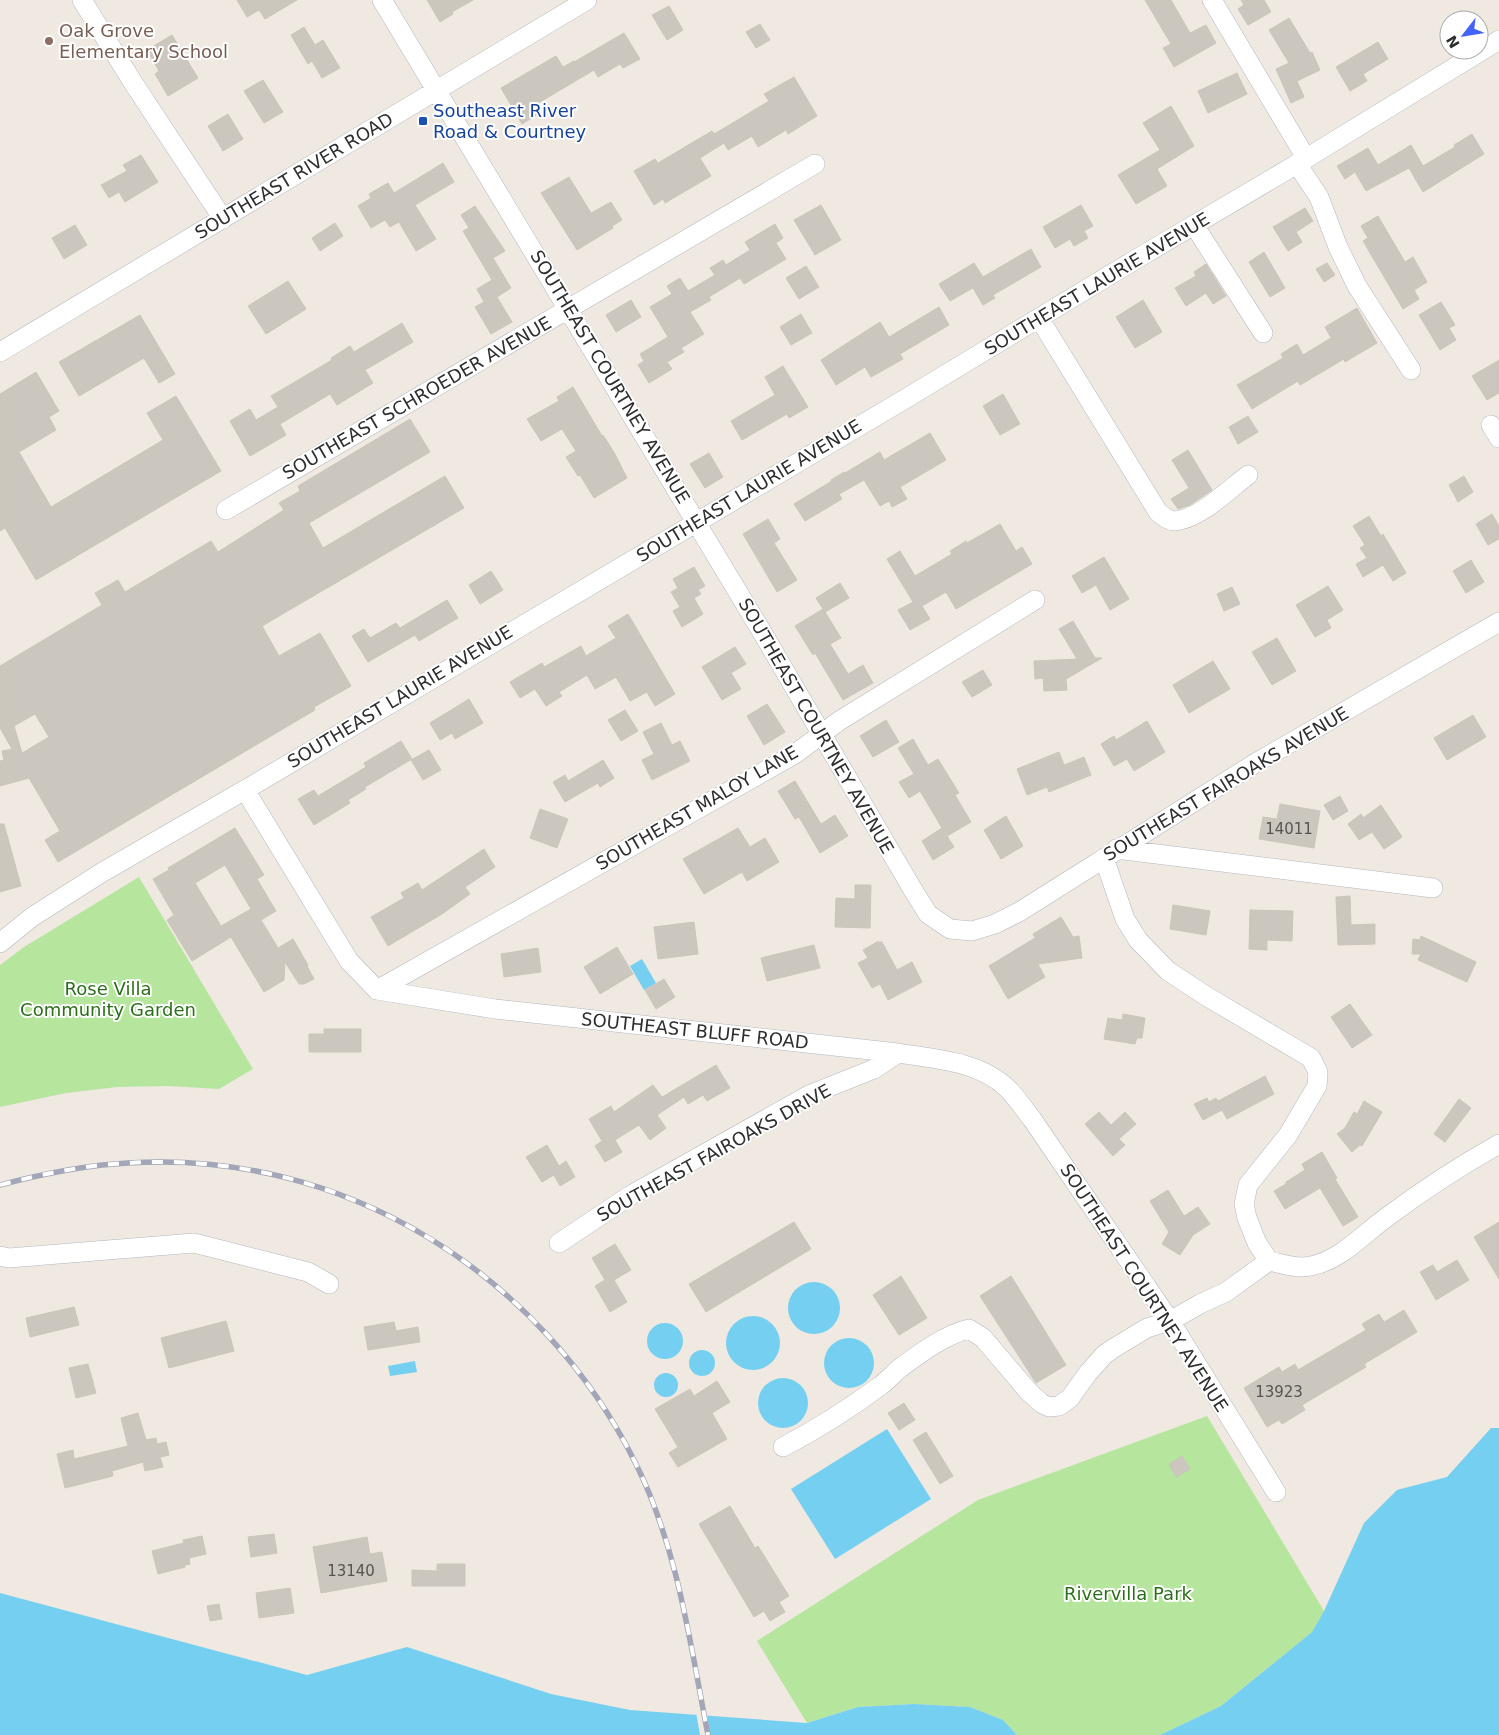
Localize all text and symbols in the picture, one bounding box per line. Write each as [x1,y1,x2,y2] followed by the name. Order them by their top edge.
[1439,10,1489,60] north arrow
[59,20,228,62] place label: Oak Grove Elementary School
[1443,33,1463,51] text: N
[43,35,55,47] marker: Oak Grove Elementary School
[433,100,587,142] place label: Southeast River Road & Courtney
[191,108,397,243] street label: SOUTHEAST RIVER ROAD
[417,115,429,127] marker: Southeast River Road & Courtney
[980,208,1213,359] street label: SOUTHEAST LAURIE AVENUE
[526,246,695,507] street label: SOUTHEAST COURTNEY AVENUE
[279,312,555,483] street label: SOUTHEAST SCHROEDER AVENUE
[632,415,865,566] street label: SOUTHEAST LAURIE AVENUE
[734,594,898,857] street label: SOUTHEAST COURTNEY AVENUE
[283,621,516,772] street label: SOUTHEAST LAURIE AVENUE
[1100,702,1352,865] street label: SOUTHEAST FAIROAKS AVENUE
[592,741,802,874] street label: SOUTHEAST MALOY LANE
[1265,820,1313,838] house number: 14011
[20,978,196,1020] park label: Rose Villa Community Garden
[580,1008,810,1053] street label: SOUTHEAST BLUFF ROAD
[593,1079,834,1226] street label: SOUTHEAST FAIROAKS DRIVE
[1056,1160,1233,1416] street label: SOUTHEAST COURTNEY AVENUE
[1255,1383,1303,1401] house number: 13923
[327,1562,375,1580] house number: 13140
[1064,1583,1193,1604] park label: Rivervilla Park

